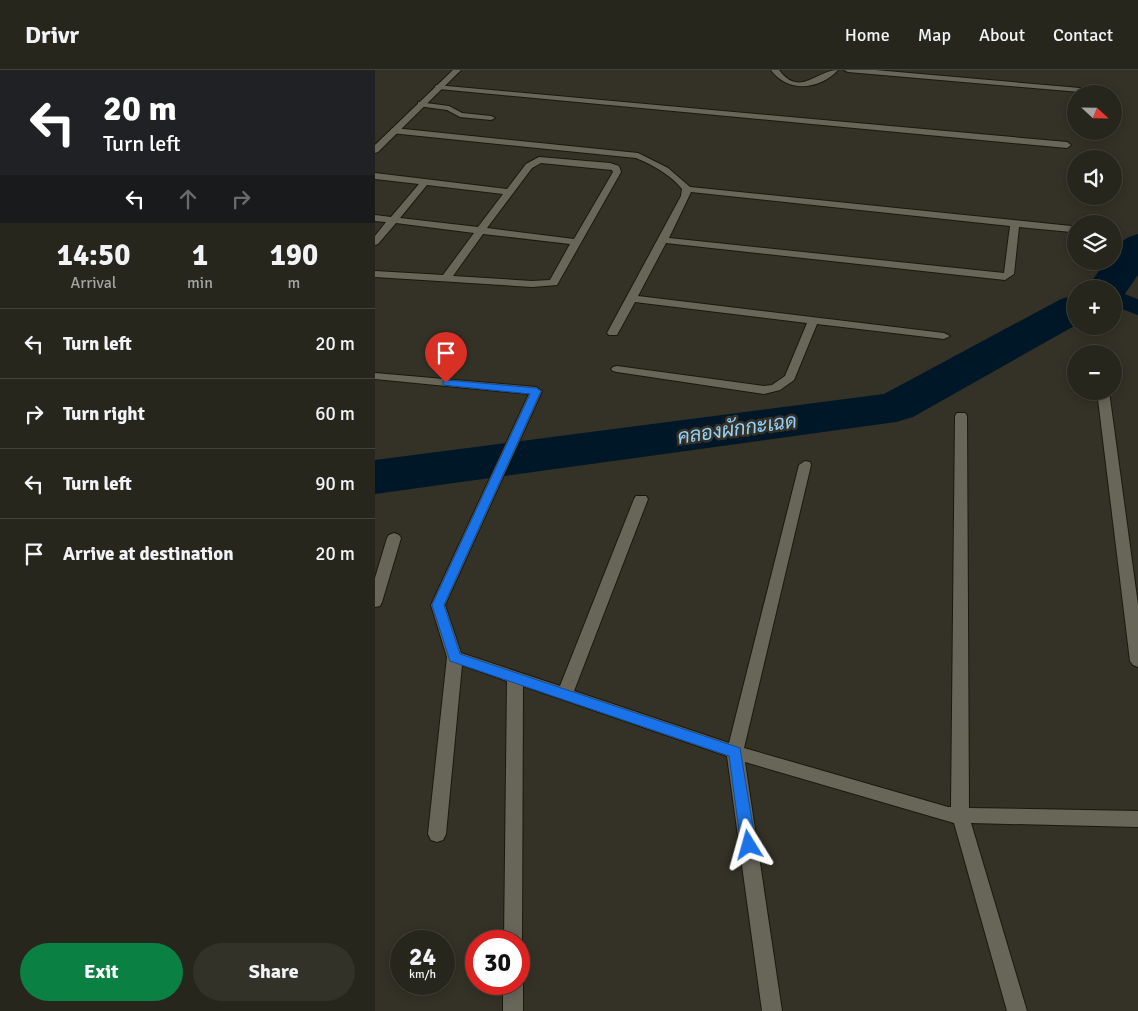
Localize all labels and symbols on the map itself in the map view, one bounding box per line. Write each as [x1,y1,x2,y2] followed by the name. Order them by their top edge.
[1067,85,1123,140] north arrow
[425,332,467,383] pin
[676,408,798,450] water label: คลองผักกะเฉด
[722,818,774,870] position arrow
[465,930,530,995] speed limit sign: 30

